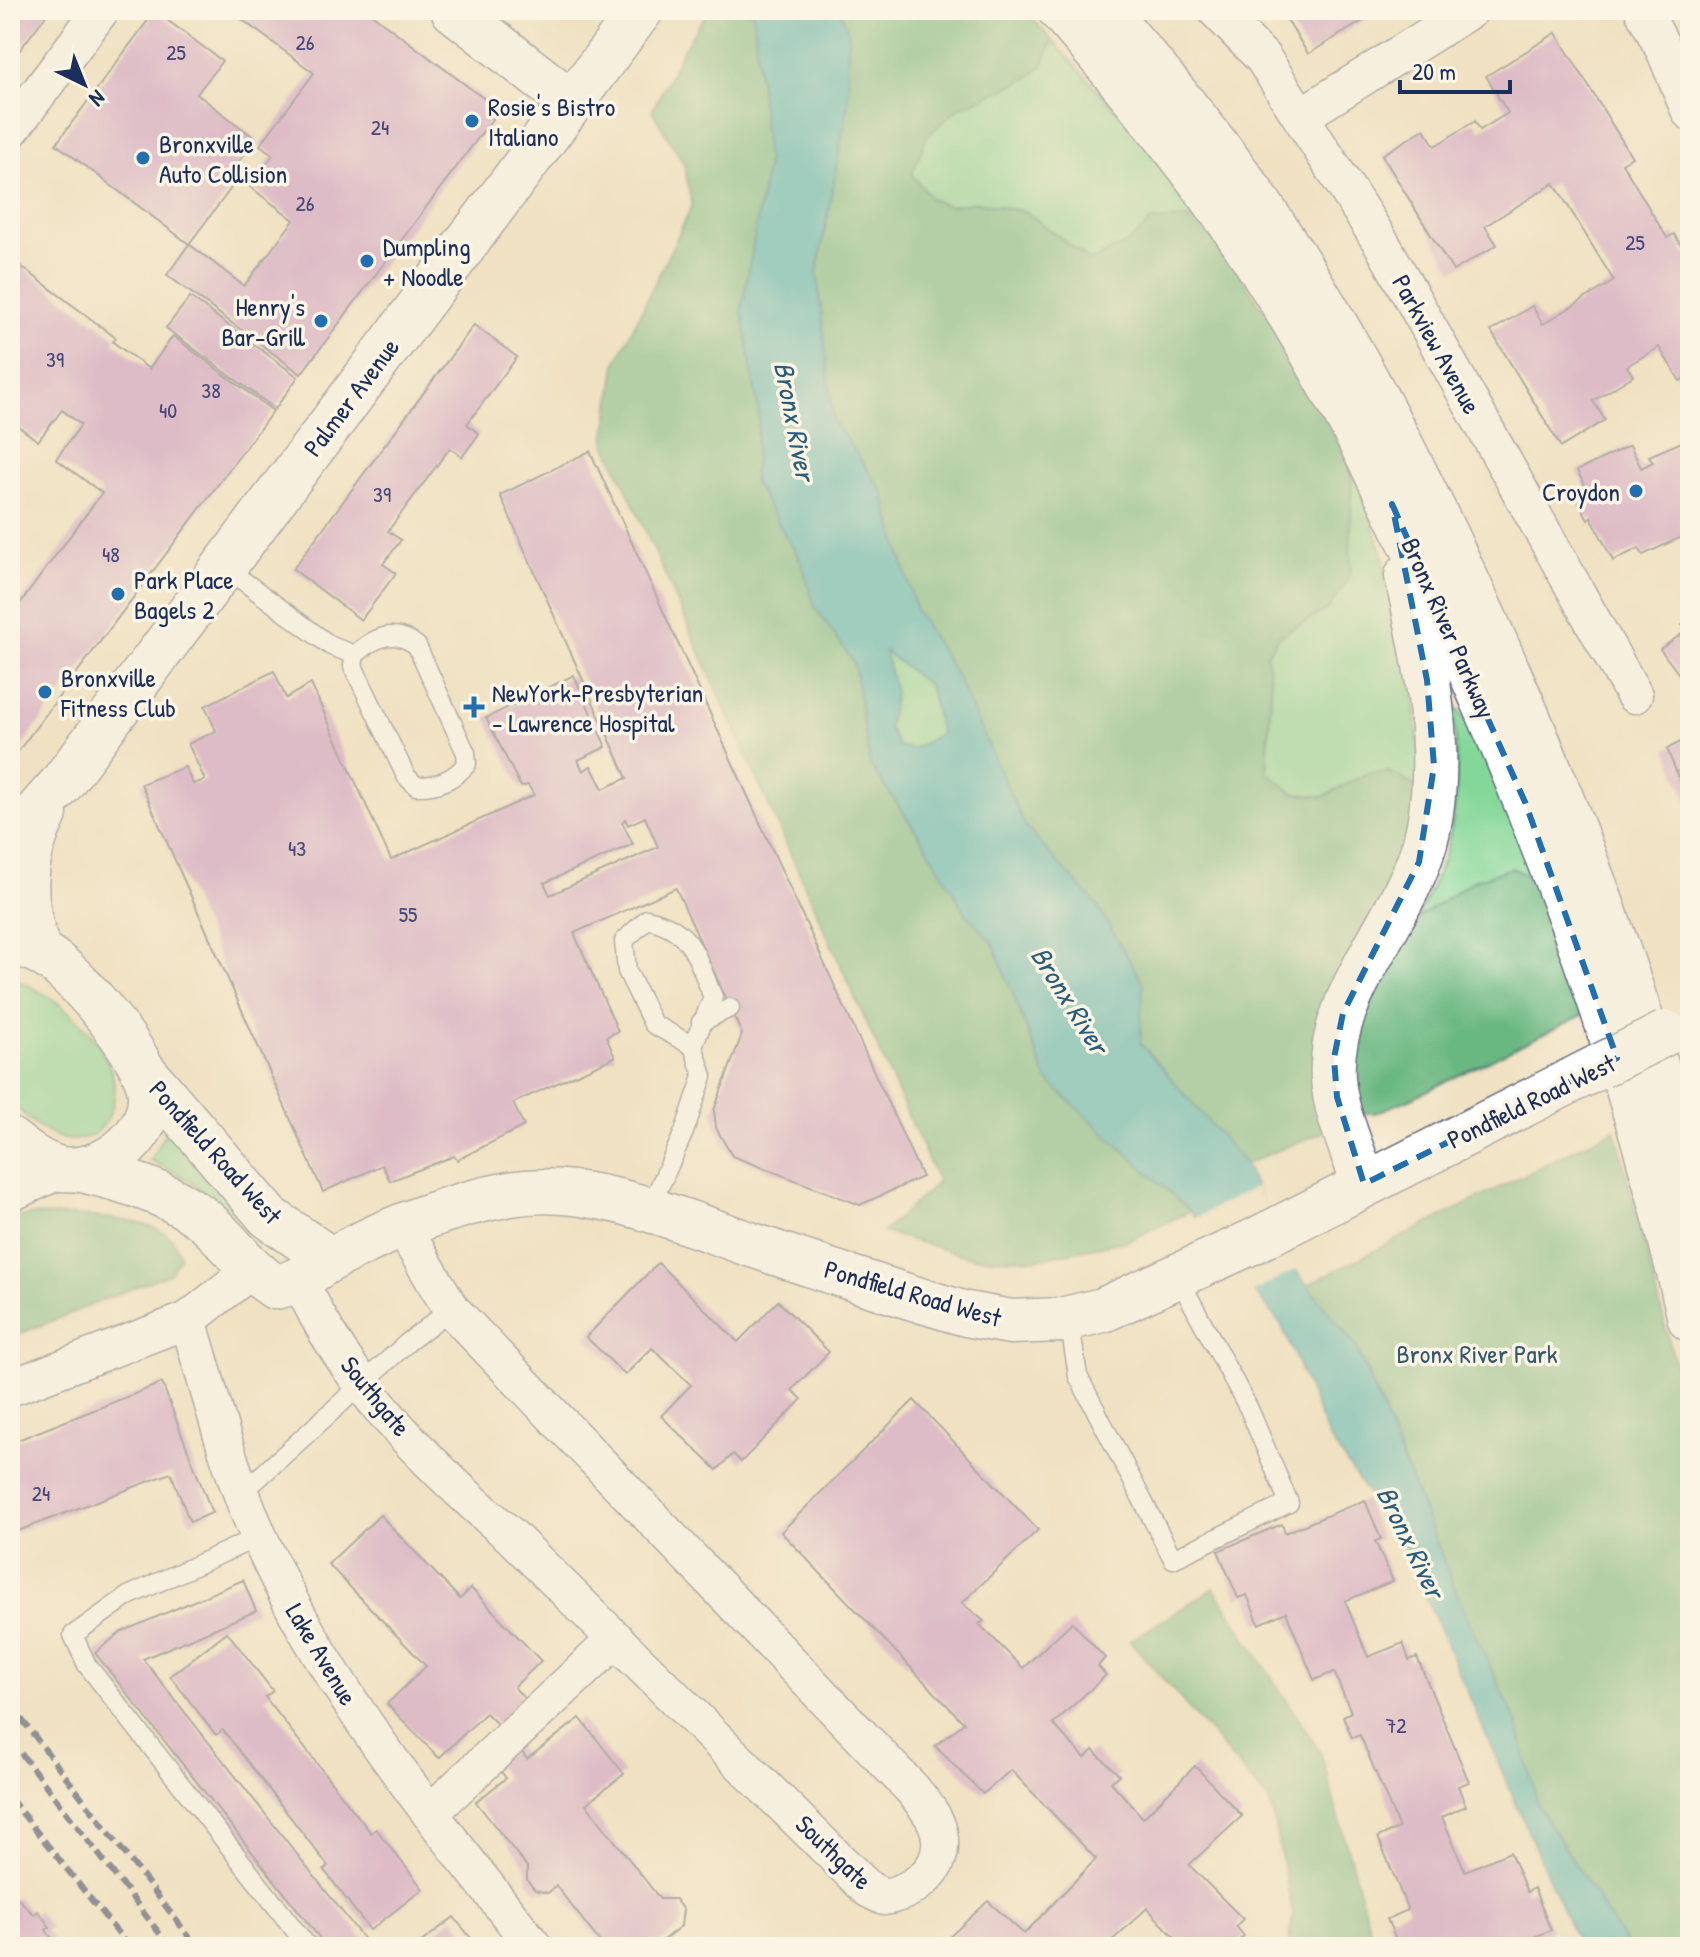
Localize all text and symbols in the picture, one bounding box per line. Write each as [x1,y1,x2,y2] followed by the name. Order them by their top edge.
[295,27,315,57] house number: 26
[166,37,186,67] house number: 25
[44,44,124,124] north arrow
[1400,44,1510,94] scale bar
[1412,55,1456,87] text: 20 m
[83,84,112,114] text: N
[488,89,615,154] place label: Rosie's Bistro Italiano
[371,112,389,142] house number: 24
[463,112,481,130] marker: Rosie's Bistro Italiano
[159,126,287,191] place label: Bronxville Auto Collision
[134,149,152,167] marker: Bronxville Auto Collision
[295,188,315,218] house number: 26
[1625,227,1645,257] house number: 25
[383,229,471,294] place label: Dumpling + Noodle
[358,252,376,270] marker: Dumpling + Noodle
[1384,268,1490,420] street label: Parkview Avenue
[222,289,306,354] place label: Henry's Bar-Grill
[312,312,330,330] marker: Henry's Bar-Grill
[295,331,407,463] street label: Palmer Avenue
[46,344,64,374] house number: 39
[765,358,826,487] water label: Bronx River
[201,375,221,405] house number: 38
[159,395,177,425] house number: 40
[1542,474,1620,509] place label: Croydon
[373,479,391,509] house number: 39
[1627,482,1645,500] marker: Croydon
[1394,532,1504,724] street label: Bronx River Parkway
[102,539,120,569] house number: 48
[134,562,234,627] place label: Park Place Bagels 2
[109,585,127,603] marker: Park Place Bagels 2
[60,660,176,725] place label: Bronxville Fitness Club
[492,675,703,740] place label: NewYork-Presbyterian - Lawrence Hospital
[36,683,54,701] marker: Bronxville Fitness Club
[463,696,485,718] marker: NewYork-Presbyterian - Lawrence Hospital
[288,833,306,863] house number: 43
[399,899,417,929] house number: 55
[1022,939,1120,1064] water label: Bronx River
[1441,1045,1622,1157] street label: Pondfield Road West
[142,1072,291,1232] street label: Pondfield Road West
[820,1251,1007,1335] street label: Pondfield Road West
[1397,1336,1558,1371] park label: Bronx River Park
[333,1349,419,1443] street label: Southgate
[32,1478,50,1508] house number: 24
[1368,1480,1456,1607] water label: Bronx River
[278,1597,366,1711] street label: Lake Avenue
[1385,1710,1407,1740] house number: 72
[788,1807,880,1897] street label: Southgate

